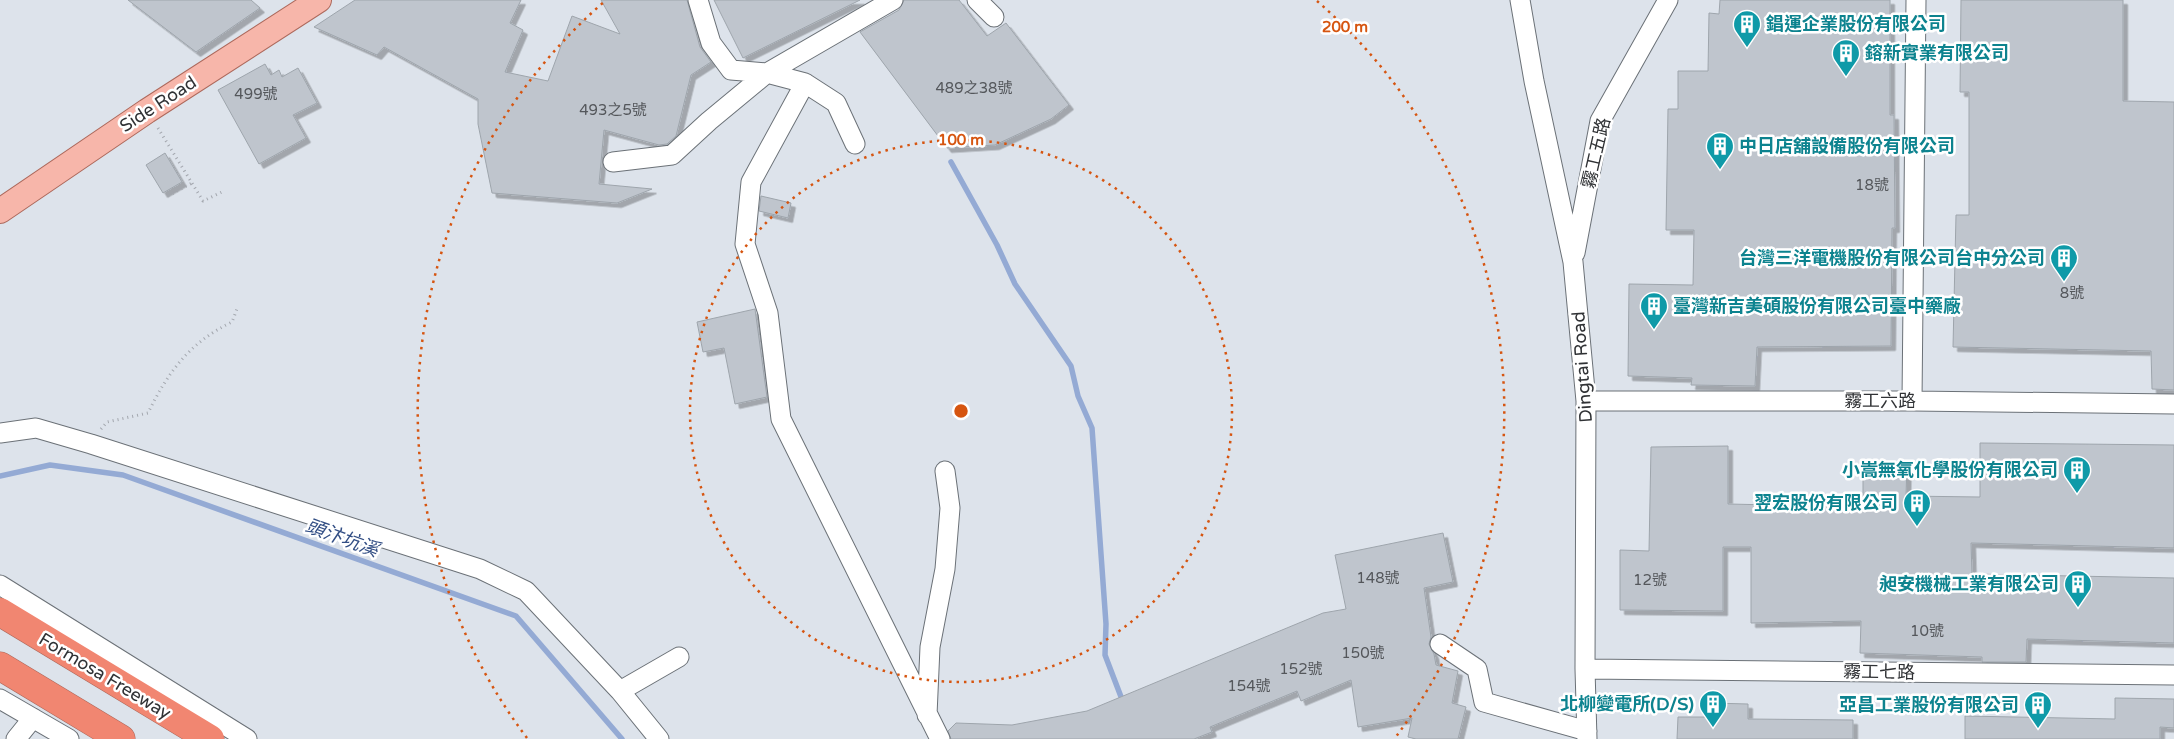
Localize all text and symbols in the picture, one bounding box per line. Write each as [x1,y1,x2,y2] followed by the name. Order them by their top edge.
[1732,9,1762,48] building icon: 錩運企業股份有限公司
[1766,13,1946,35] place label: 錩運企業股份有限公司
[1322,18,1368,36] text: 200 m
[1831,38,1861,77] building icon: 鎔新實業有限公司
[1865,42,2009,64] place label: 鎔新實業有限公司
[116,71,200,137] street label: Side Road
[935,79,1013,97] house number: 489之38號
[234,85,278,103] house number: 499號
[579,101,647,119] house number: 493之5號
[1577,115,1615,191] street label: 霧工五路
[938,131,984,149] text: 100 m
[1705,131,1735,170] building icon: 中日店舖設備股份有限公司
[1739,135,1955,157] place label: 中日店舖設備股份有限公司
[1855,176,1889,194] house number: 18號
[2049,243,2079,282] building icon: 台灣三洋電機股份有限公司台中分公司
[1739,247,2045,269] place label: 台灣三洋電機股份有限公司台中分公司
[2060,284,2084,302] house number: 8號
[1639,291,1669,330] building icon: 臺灣新吉美碩股份有限公司臺中藥廠
[1673,295,1961,317] place label: 臺灣新吉美碩股份有限公司臺中藥廠
[1567,311,1597,423] street label: Dingtai Road
[1844,390,1916,412] street label: 霧工六路
[952,402,970,420] centre of rings
[2062,455,2092,494] building icon: 小嵩無氧化學股份有限公司
[1842,459,2058,481] place label: 小嵩無氧化學股份有限公司
[1902,488,1932,527] building icon: 翌宏股份有限公司
[1754,492,1898,514] place label: 翌宏股份有限公司
[303,515,384,562] water label: 頭汴坑溪
[1356,569,1400,587] house number: 148號
[2063,569,2093,608] building icon: 昶安機械工業有限公司
[1633,571,1667,589] house number: 12號
[1879,573,2059,595] place label: 昶安機械工業有限公司
[1910,622,1944,640] house number: 10號
[35,628,175,724] street label: Formosa Freeway
[1341,644,1385,662] house number: 150號
[1279,660,1323,678] house number: 152號
[1843,660,1915,684] street label: 霧工七路
[1227,677,1271,695] house number: 154號
[1698,689,1728,728] building icon: 北柳變電所(D/S)
[2023,690,2053,729] building icon: 亞昌工業股份有限公司
[1560,693,1694,715] place label: 北柳變電所(D/S)
[1839,694,2019,716] place label: 亞昌工業股份有限公司

